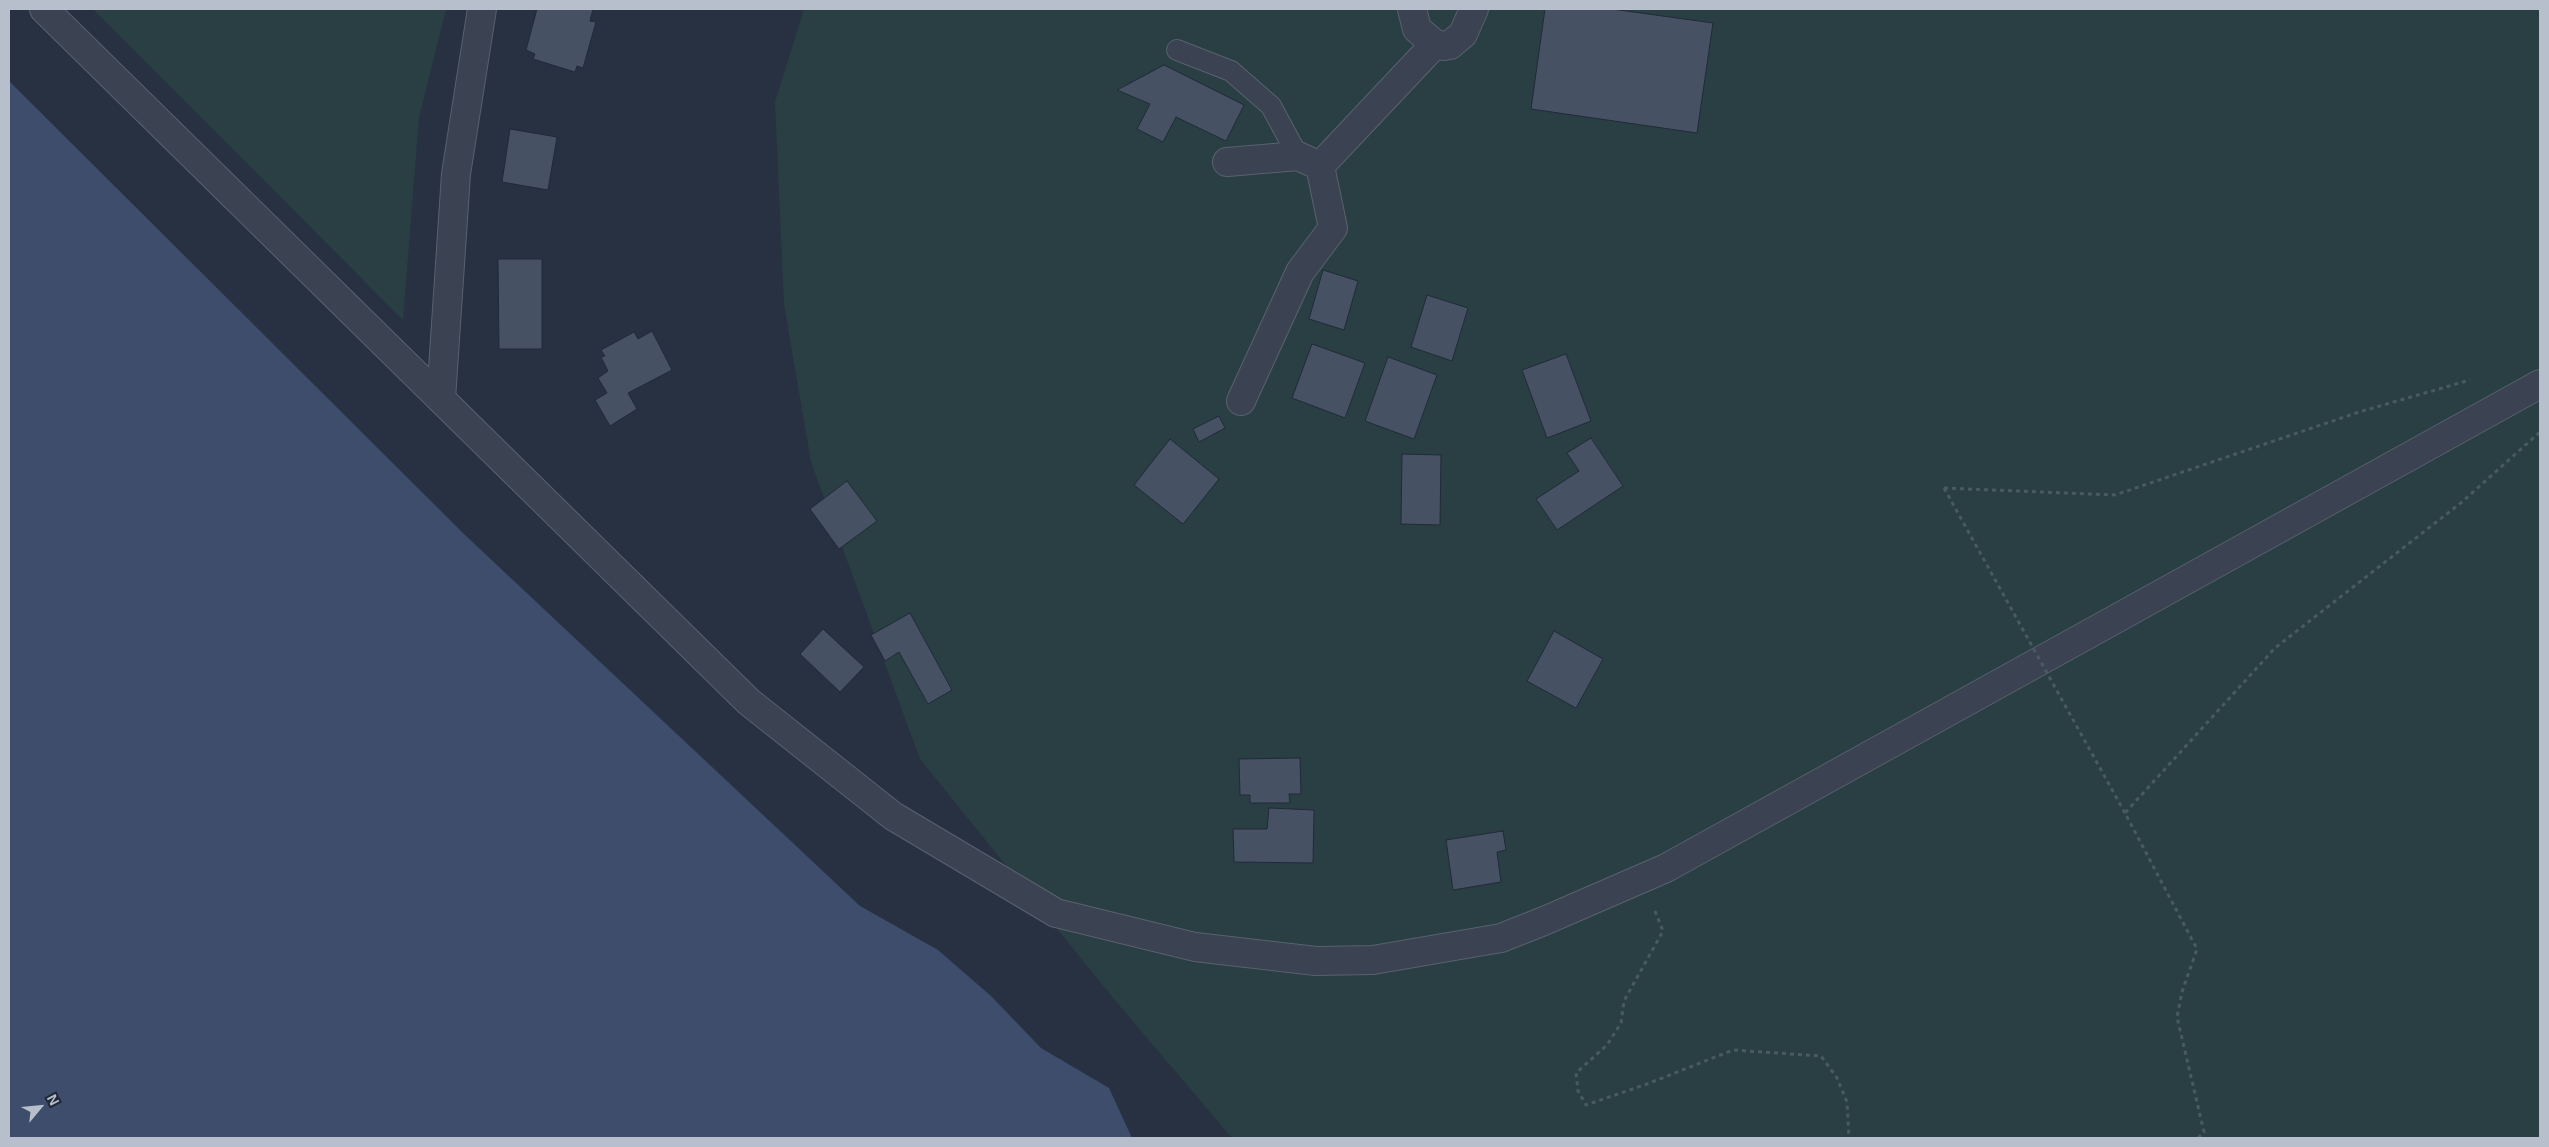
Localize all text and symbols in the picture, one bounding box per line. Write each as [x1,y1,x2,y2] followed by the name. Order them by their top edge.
[15,1082,65,1132] north arrow
[44,1092,63,1108] text: N

